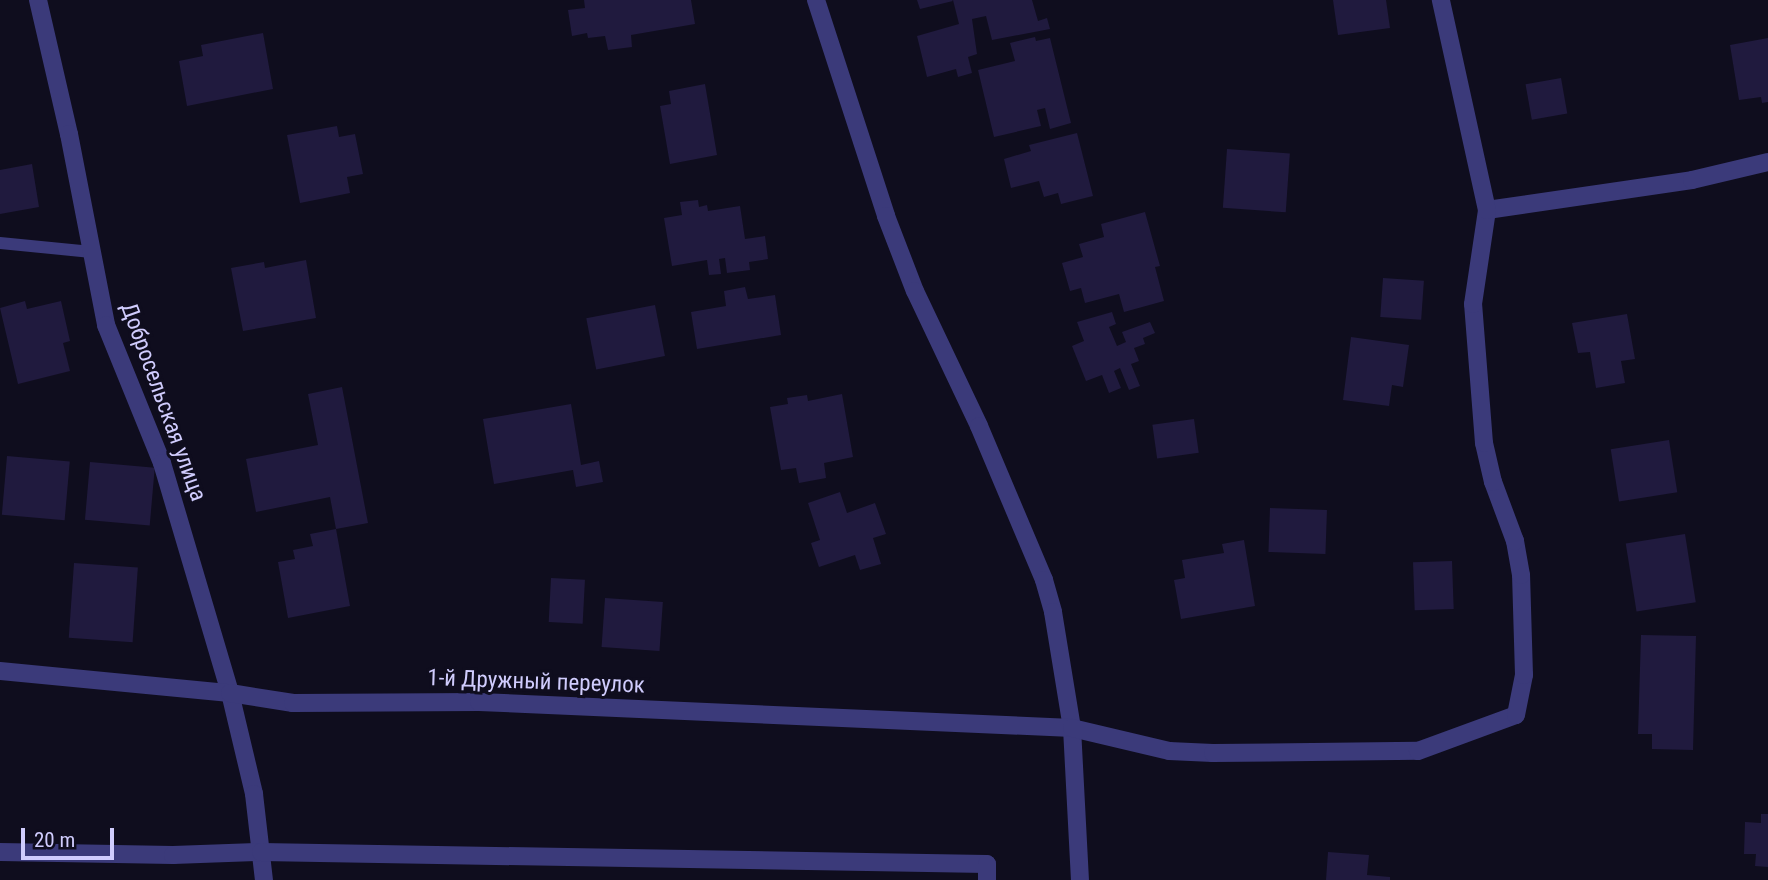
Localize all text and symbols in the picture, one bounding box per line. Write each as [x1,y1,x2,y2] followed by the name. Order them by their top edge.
[114,299,212,505] street label: Добросельская улица
[427,664,645,700] street label: 1-й Дружный переулок
[24,814,117,858] scale bar
[34,828,75,852] text: 20 m

